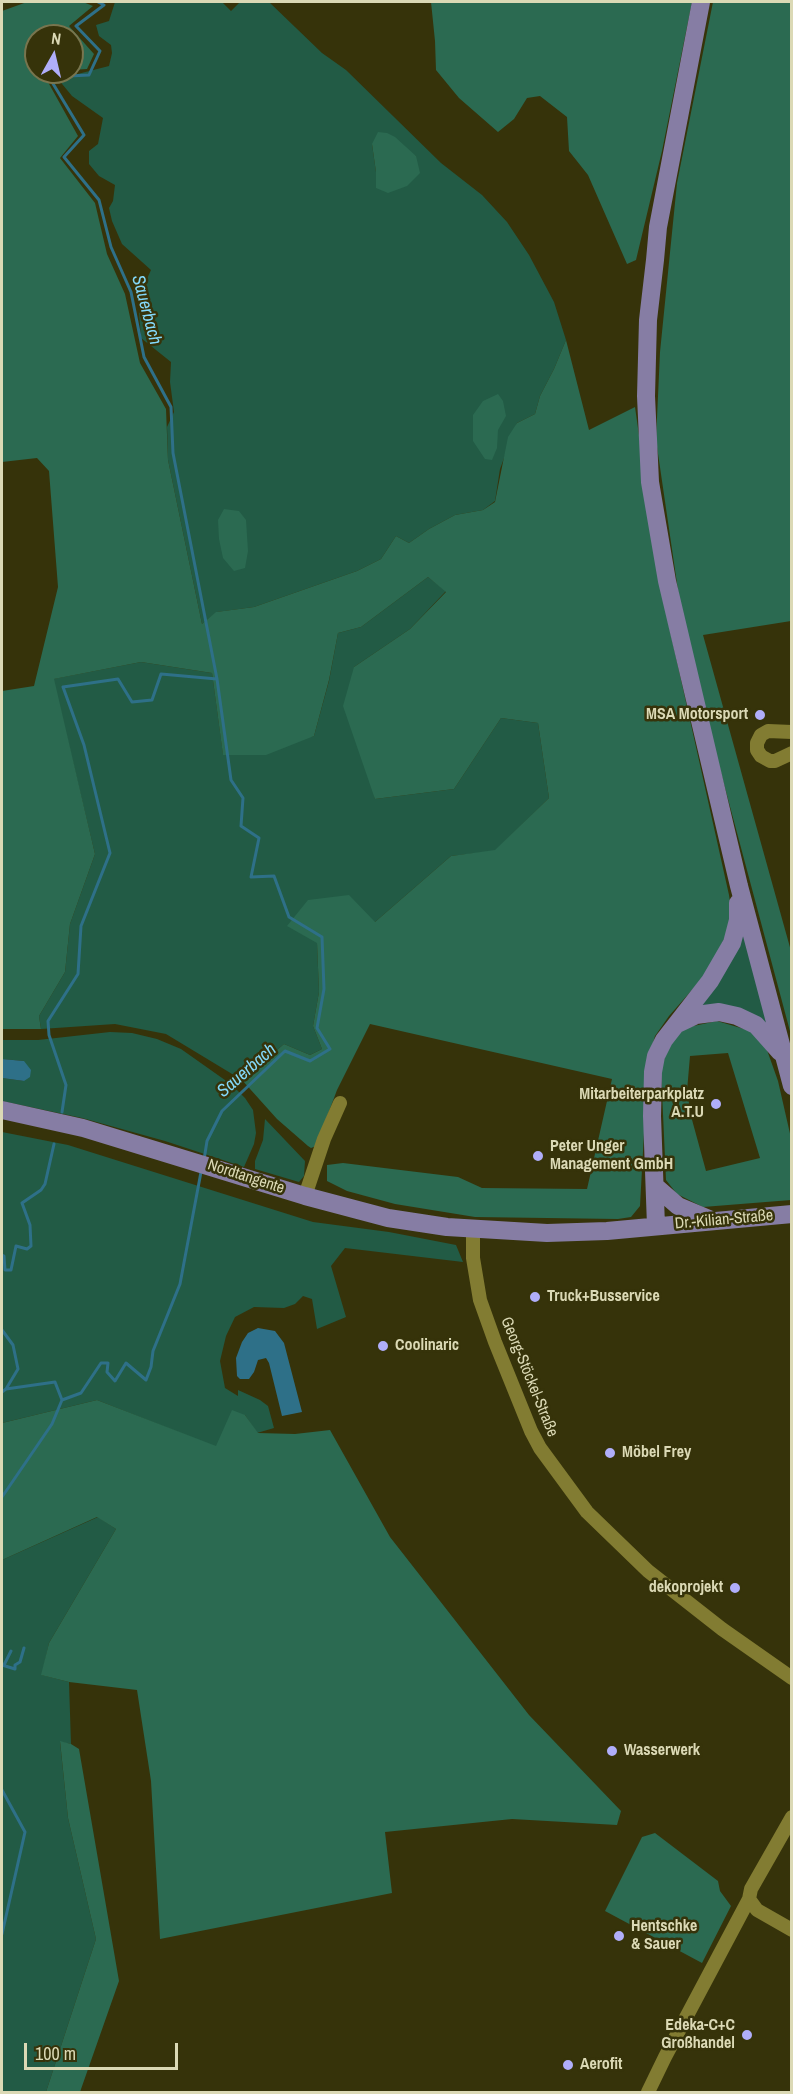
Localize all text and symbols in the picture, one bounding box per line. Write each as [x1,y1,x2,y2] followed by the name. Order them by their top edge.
[24,24,84,84] north arrow
[50,27,62,50] text: N
[126,273,166,347] water label: Sauerbach
[646,705,748,725] place label: MSA Motorsport
[753,708,767,722] marker: MSA Motorsport
[213,1039,281,1103] water label: Sauerbach
[579,1085,704,1123] place label: Mitarbeiterparkplatz A.T.U
[709,1097,723,1111] marker: Mitarbeiterparkplatz A.T.U
[550,1137,673,1175] place label: Peter Unger Management GmbH
[531,1149,545,1163] marker: Peter Unger Management GmbH
[205,1156,287,1198] street label: Nordtangente
[674,1206,774,1234] street label: Dr.-Kilian-Straße
[547,1287,660,1307] place label: Truck+Busservice
[528,1290,542,1304] marker: Truck+Busservice
[496,1314,562,1440] street label: Georg-Stöckel-Straße
[395,1336,459,1356] place label: Coolinaric
[376,1339,390,1353] marker: Coolinaric
[622,1443,691,1463] place label: Möbel Frey
[603,1446,617,1460] marker: Möbel Frey
[649,1578,723,1598] place label: dekoprojekt
[728,1581,742,1595] marker: dekoprojekt
[624,1741,700,1761] place label: Wasserwerk
[605,1744,619,1758] marker: Wasserwerk
[631,1917,697,1955] place label: Hentschke & Sauer
[612,1929,626,1943] marker: Hentschke & Sauer
[661,2016,735,2054] place label: Edeka-C+C Großhandel
[740,2028,754,2042] marker: Edeka-C+C Großhandel
[27,2031,182,2069] scale bar
[35,2041,76,2066] text: 100 m
[580,2055,622,2075] place label: Aerofit
[561,2058,575,2072] marker: Aerofit

